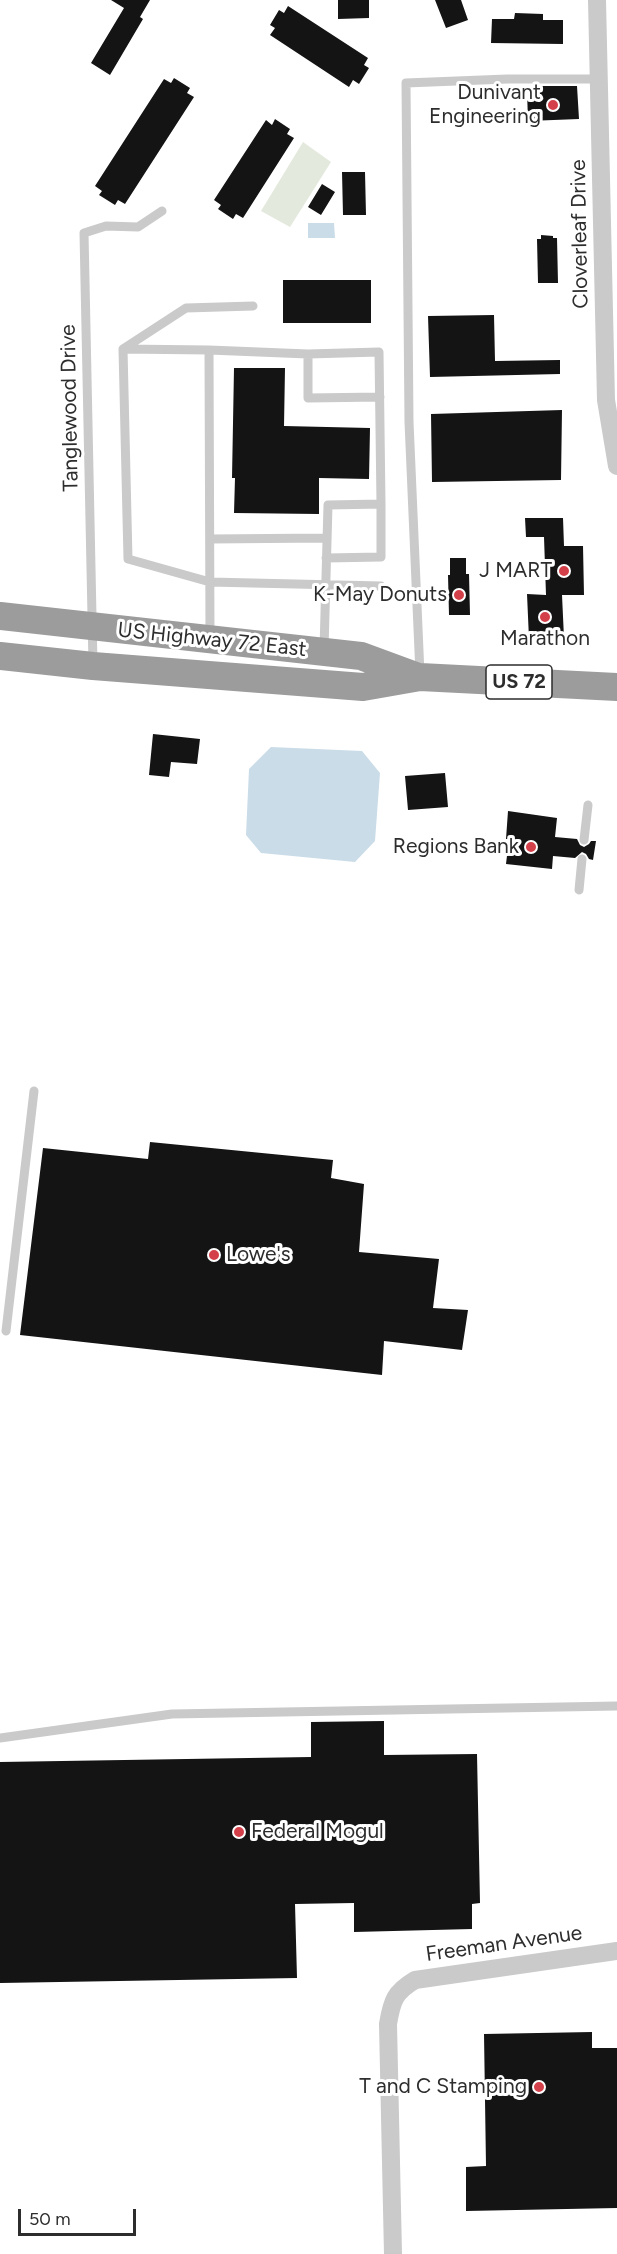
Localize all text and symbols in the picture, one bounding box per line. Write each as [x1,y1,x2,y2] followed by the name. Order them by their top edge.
[429,80,541,130] place label: Dunivant Engineering
[546,98,560,112] marker: Dunivant Engineering
[566,159,594,309] street label: Cloverleaf Drive
[56,324,84,492] street label: Tanglewood Drive
[479,558,552,584] place label: J MART
[557,564,571,578] marker: J MART
[313,582,447,608] place label: K-May Donuts
[452,588,466,602] marker: K-May Donuts
[538,610,552,624] marker: Marathon
[116,618,308,662] street label: US Highway 72 East
[500,626,590,652] place label: Marathon
[486,665,552,699] road number: US 72
[393,834,519,860] place label: Regions Bank
[524,840,538,854] marker: Regions Bank
[226,1242,290,1268] place label: Lowe's
[207,1248,221,1262] marker: Lowe's
[251,1819,384,1845] place label: Federal Mogul
[232,1825,246,1839] marker: Federal Mogul
[424,1921,584,1967] street label: Freeman Avenue
[359,2074,527,2100] place label: T and C Stamping
[532,2080,546,2094] marker: T and C Stamping
[21,2197,140,2235] scale bar
[29,2208,71,2230] text: 50 m

